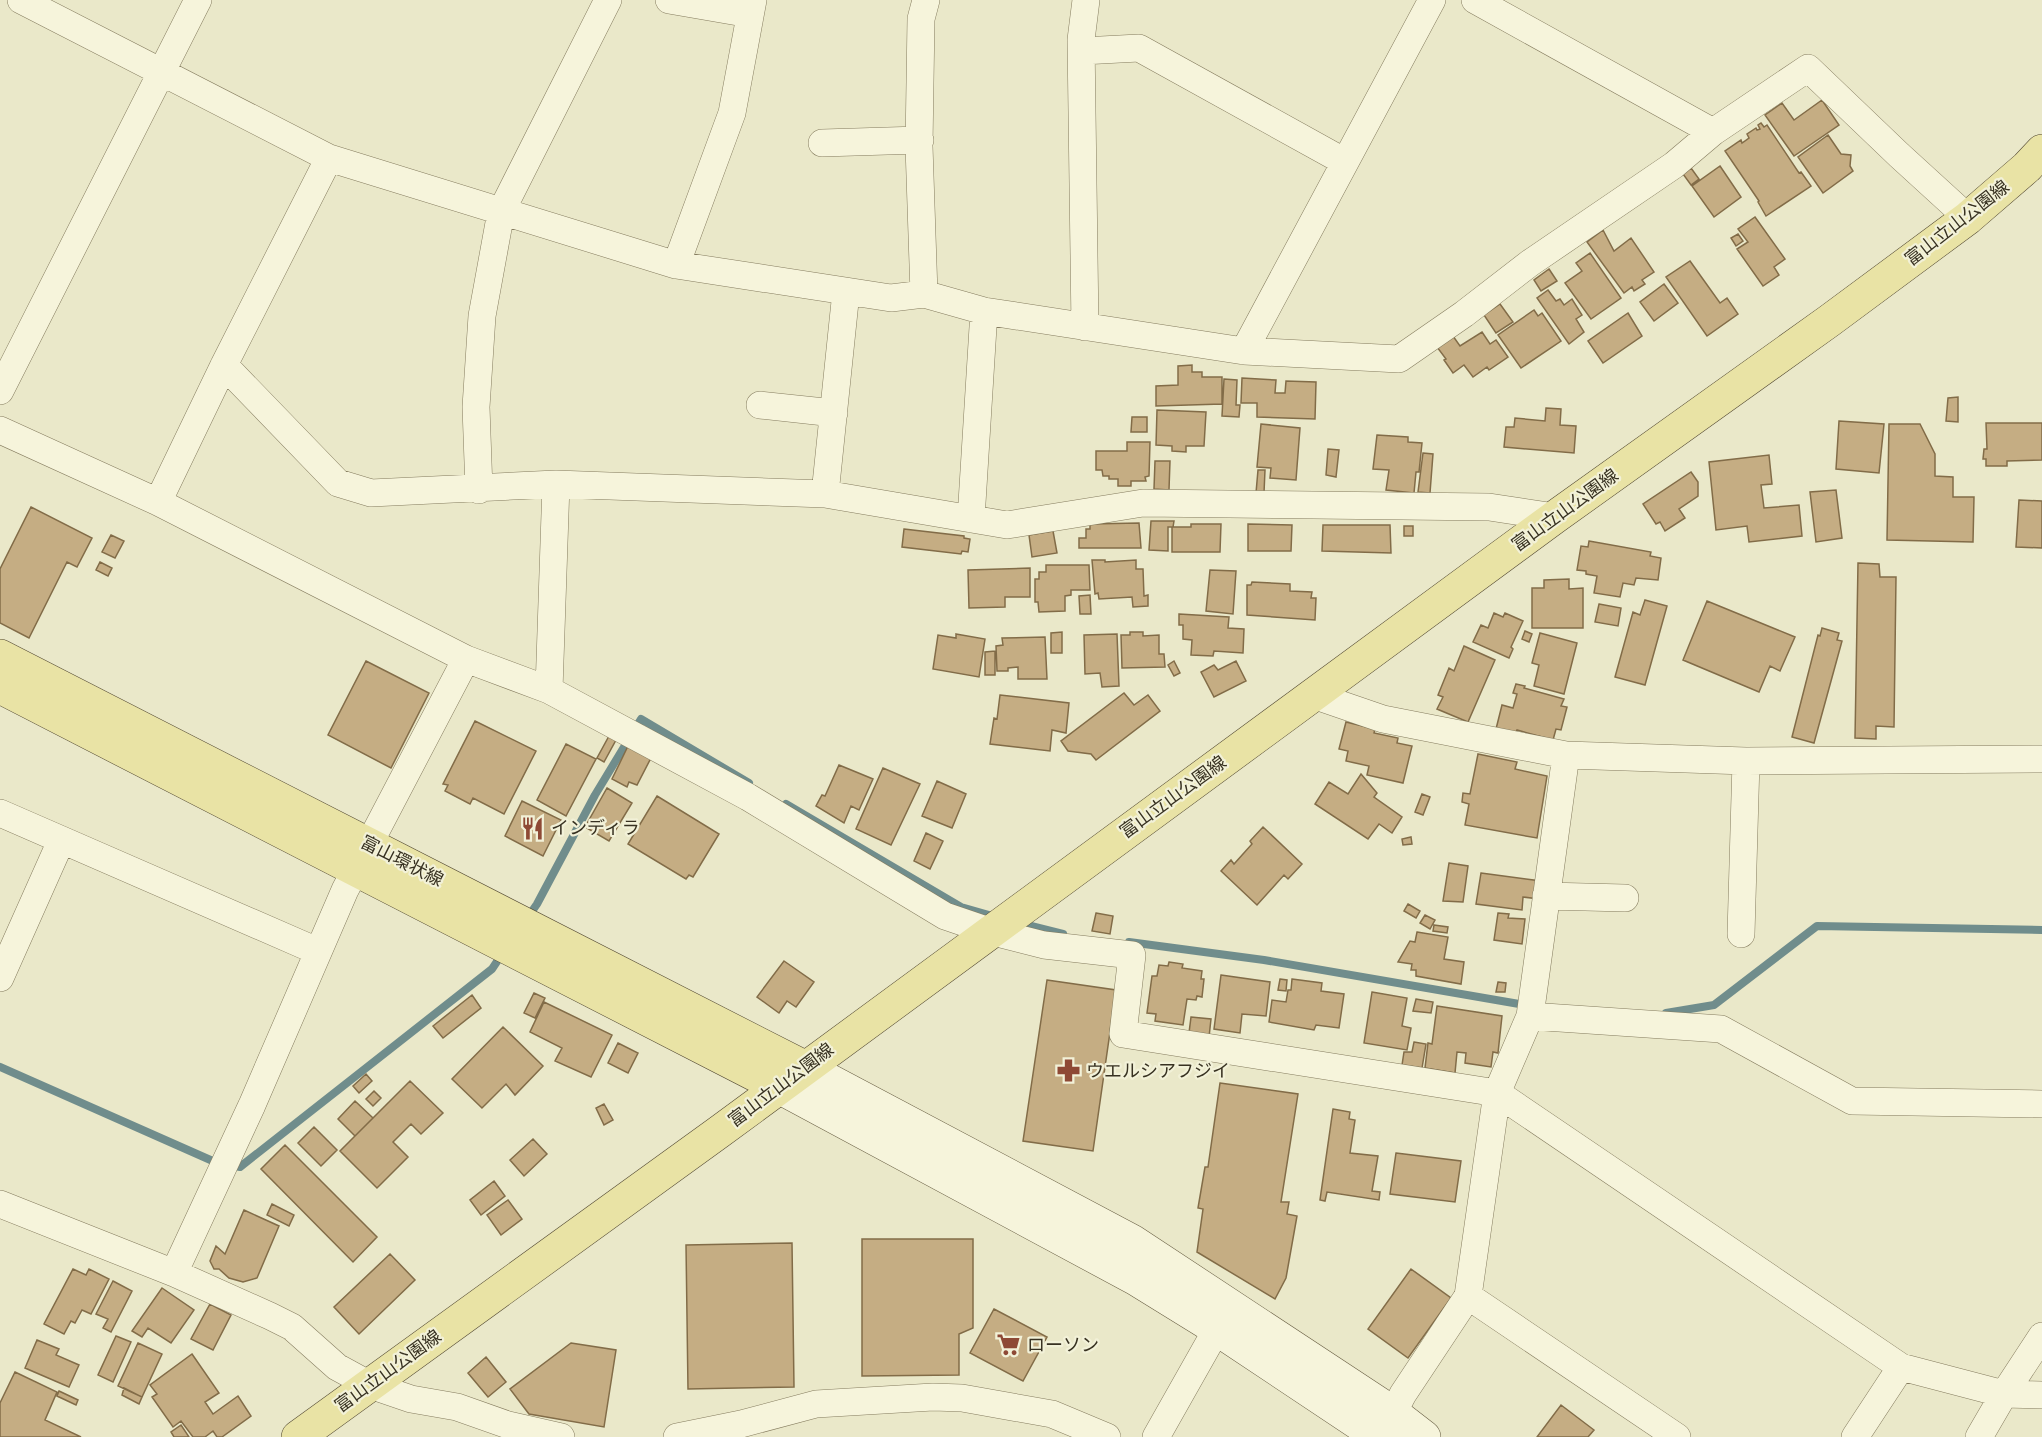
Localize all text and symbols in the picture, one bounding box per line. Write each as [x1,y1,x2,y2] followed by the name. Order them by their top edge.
[1899,174,2014,271] street label: 富山立山公園線
[1506,462,1623,557] street label: 富山立山公園線
[1114,749,1231,844] street label: 富山立山公園線
[520,815,546,841] restaurant icon: インディラ
[551,815,640,840] place label: インディラ
[356,829,448,892] street label: 富山環状線
[723,1037,839,1132] street label: 富山立山公園線
[1055,1058,1081,1084] pharmacy icon: ウエルシアフジイ
[1086,1058,1230,1083] place label: ウエルシアフジイ
[329,1323,446,1418] street label: 富山立山公園線
[996,1332,1022,1358] supermarket icon: ローソン
[1027,1332,1099,1357] place label: ローソン

